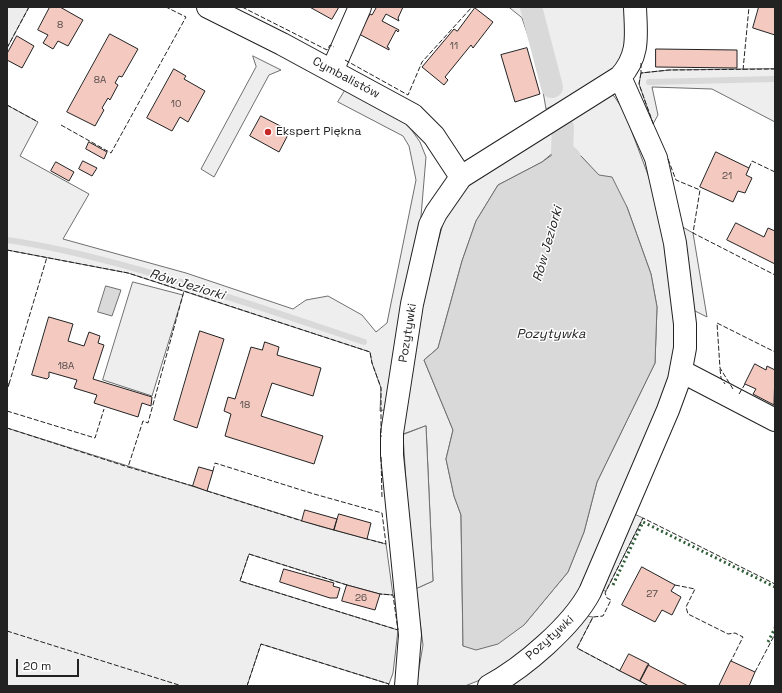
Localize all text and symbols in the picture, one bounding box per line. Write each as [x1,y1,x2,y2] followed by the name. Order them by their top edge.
[57,19,63,31] house number: 8
[450,40,458,52] house number: 11
[310,54,382,102] street label: Cymbalistów
[94,74,106,86] house number: 8A
[171,98,181,110] house number: 10
[276,125,361,139] place label: Ekspert Piękna
[263,127,273,137] marker: Ekspert Piękna
[722,170,732,182] house number: 21
[530,204,566,284] water label: Rów Jeziorki
[148,266,226,304] water label: Rów Jeziorki
[396,302,420,364] street label: Pozytywki
[517,326,585,342] water label: Pozytywka
[58,360,74,372] house number: 18A
[240,399,250,411] house number: 18
[646,588,658,600] house number: 27
[355,592,367,604] house number: 26
[523,613,577,663] street label: Pozytywki
[18,651,81,677] scale bar
[23,658,51,674] text: 20 m

